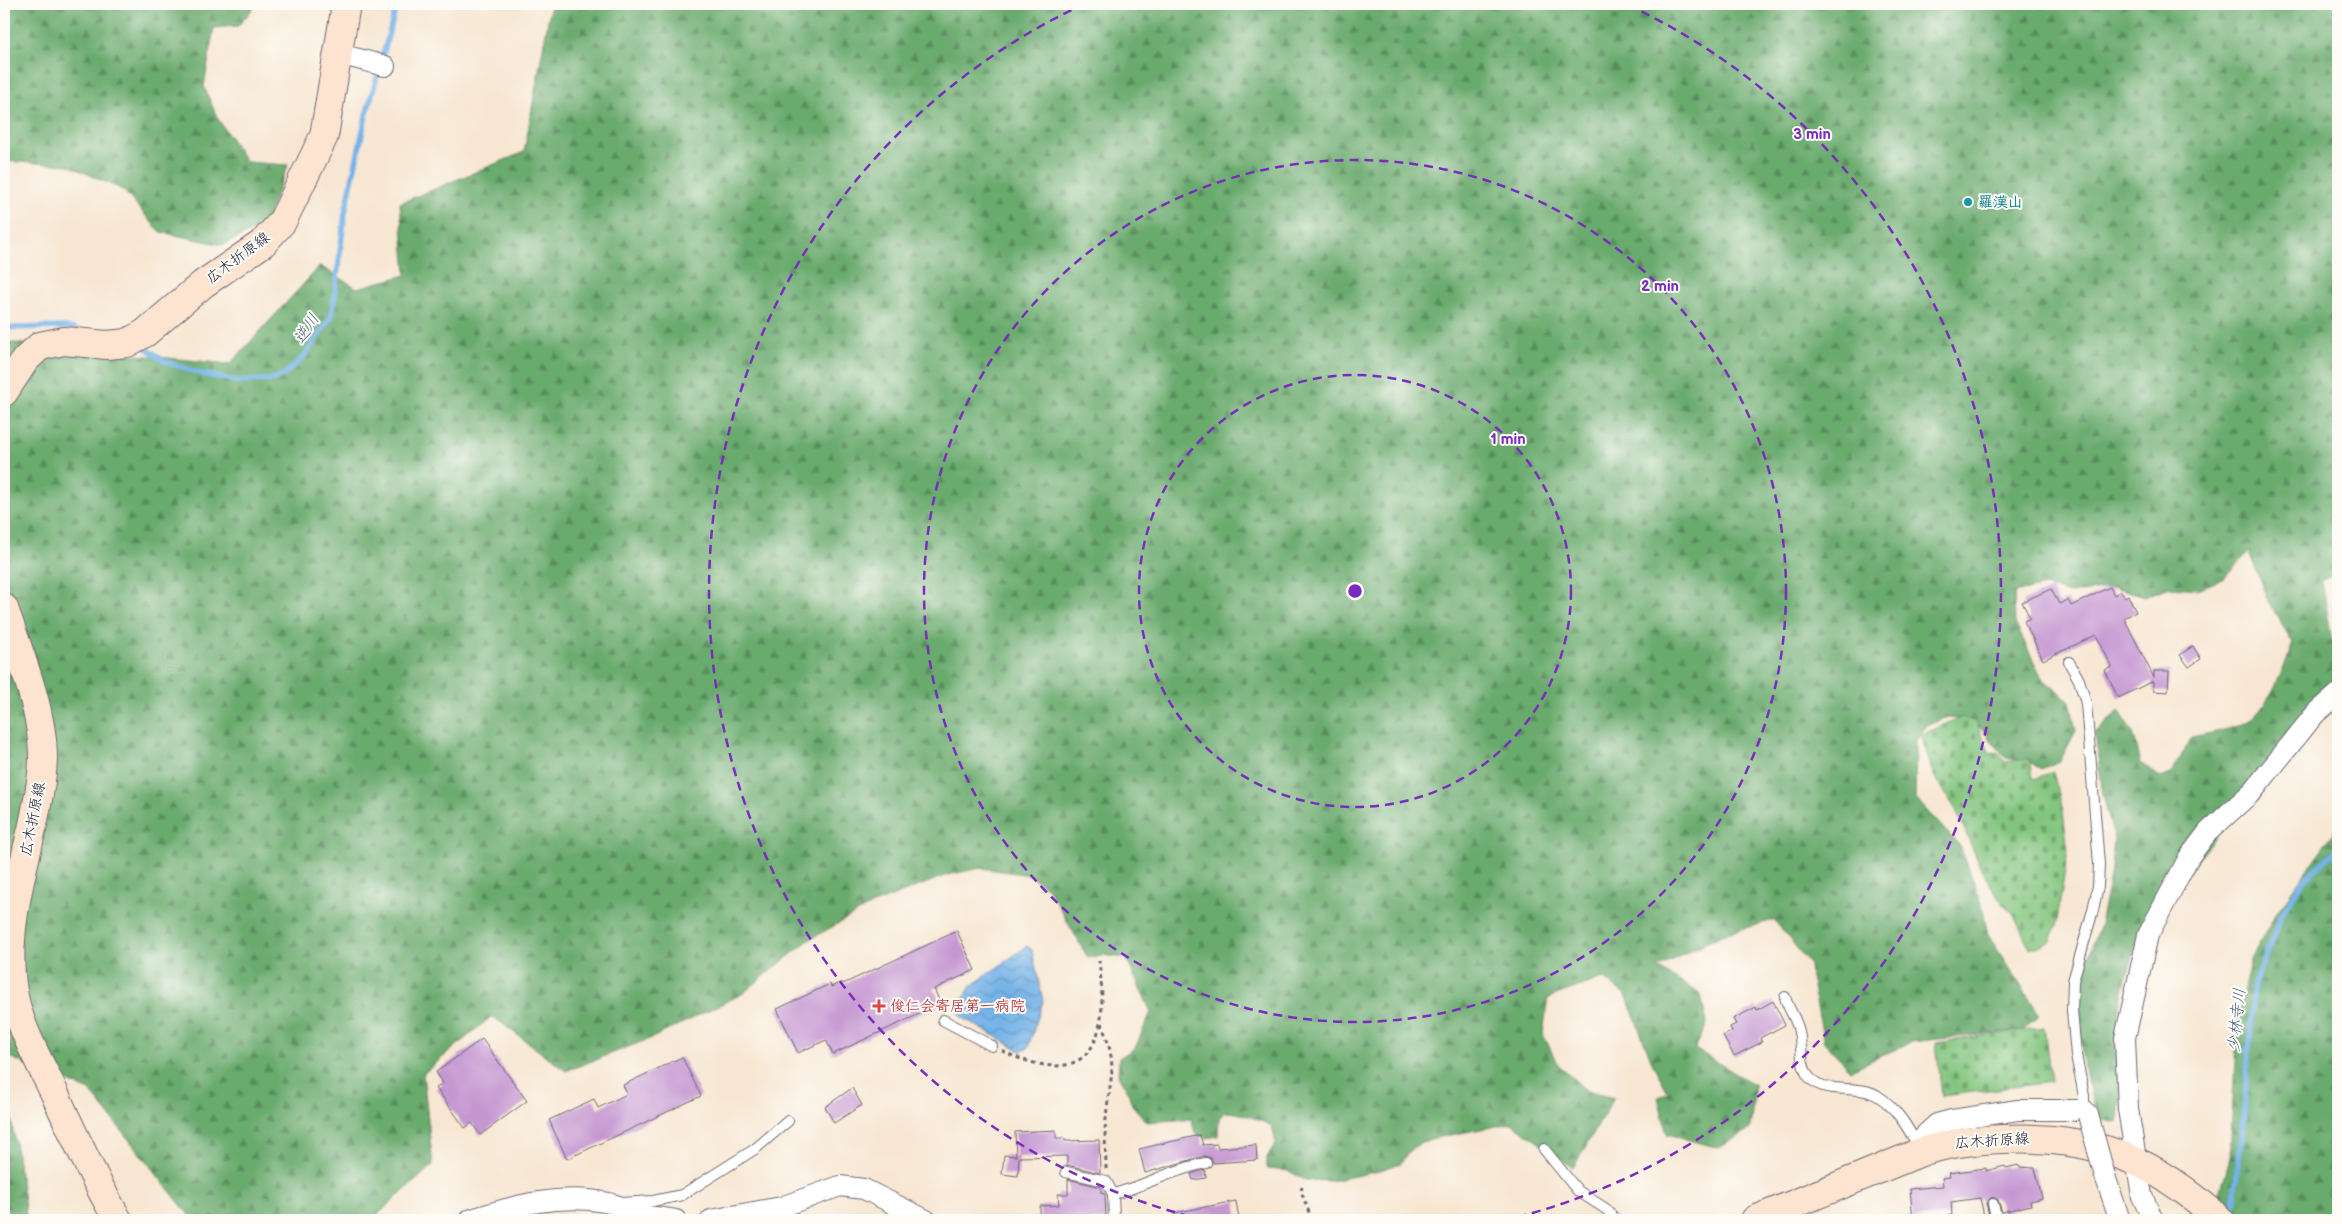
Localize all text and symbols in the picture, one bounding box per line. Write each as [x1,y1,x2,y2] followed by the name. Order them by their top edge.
[1793,125,1831,144] text: 3 min
[1978,193,2023,212] place label: 羅漢山
[1962,196,1974,208] marker: 羅漢山
[202,228,274,288] street label: 広木折原線
[1641,277,1679,296] text: 2 min
[290,310,324,348] water label: 逆川
[1490,430,1526,449] text: 1 min
[1346,582,1364,600] centre of rings
[17,780,49,858] street label: 広木折原線
[2224,987,2250,1053] water label: 少林寺川
[890,997,1025,1016] place label: 俊仁会寄居第一病院
[872,999,886,1013] marker: 俊仁会寄居第一病院
[1954,1129,2030,1153] street label: 広木折原線

